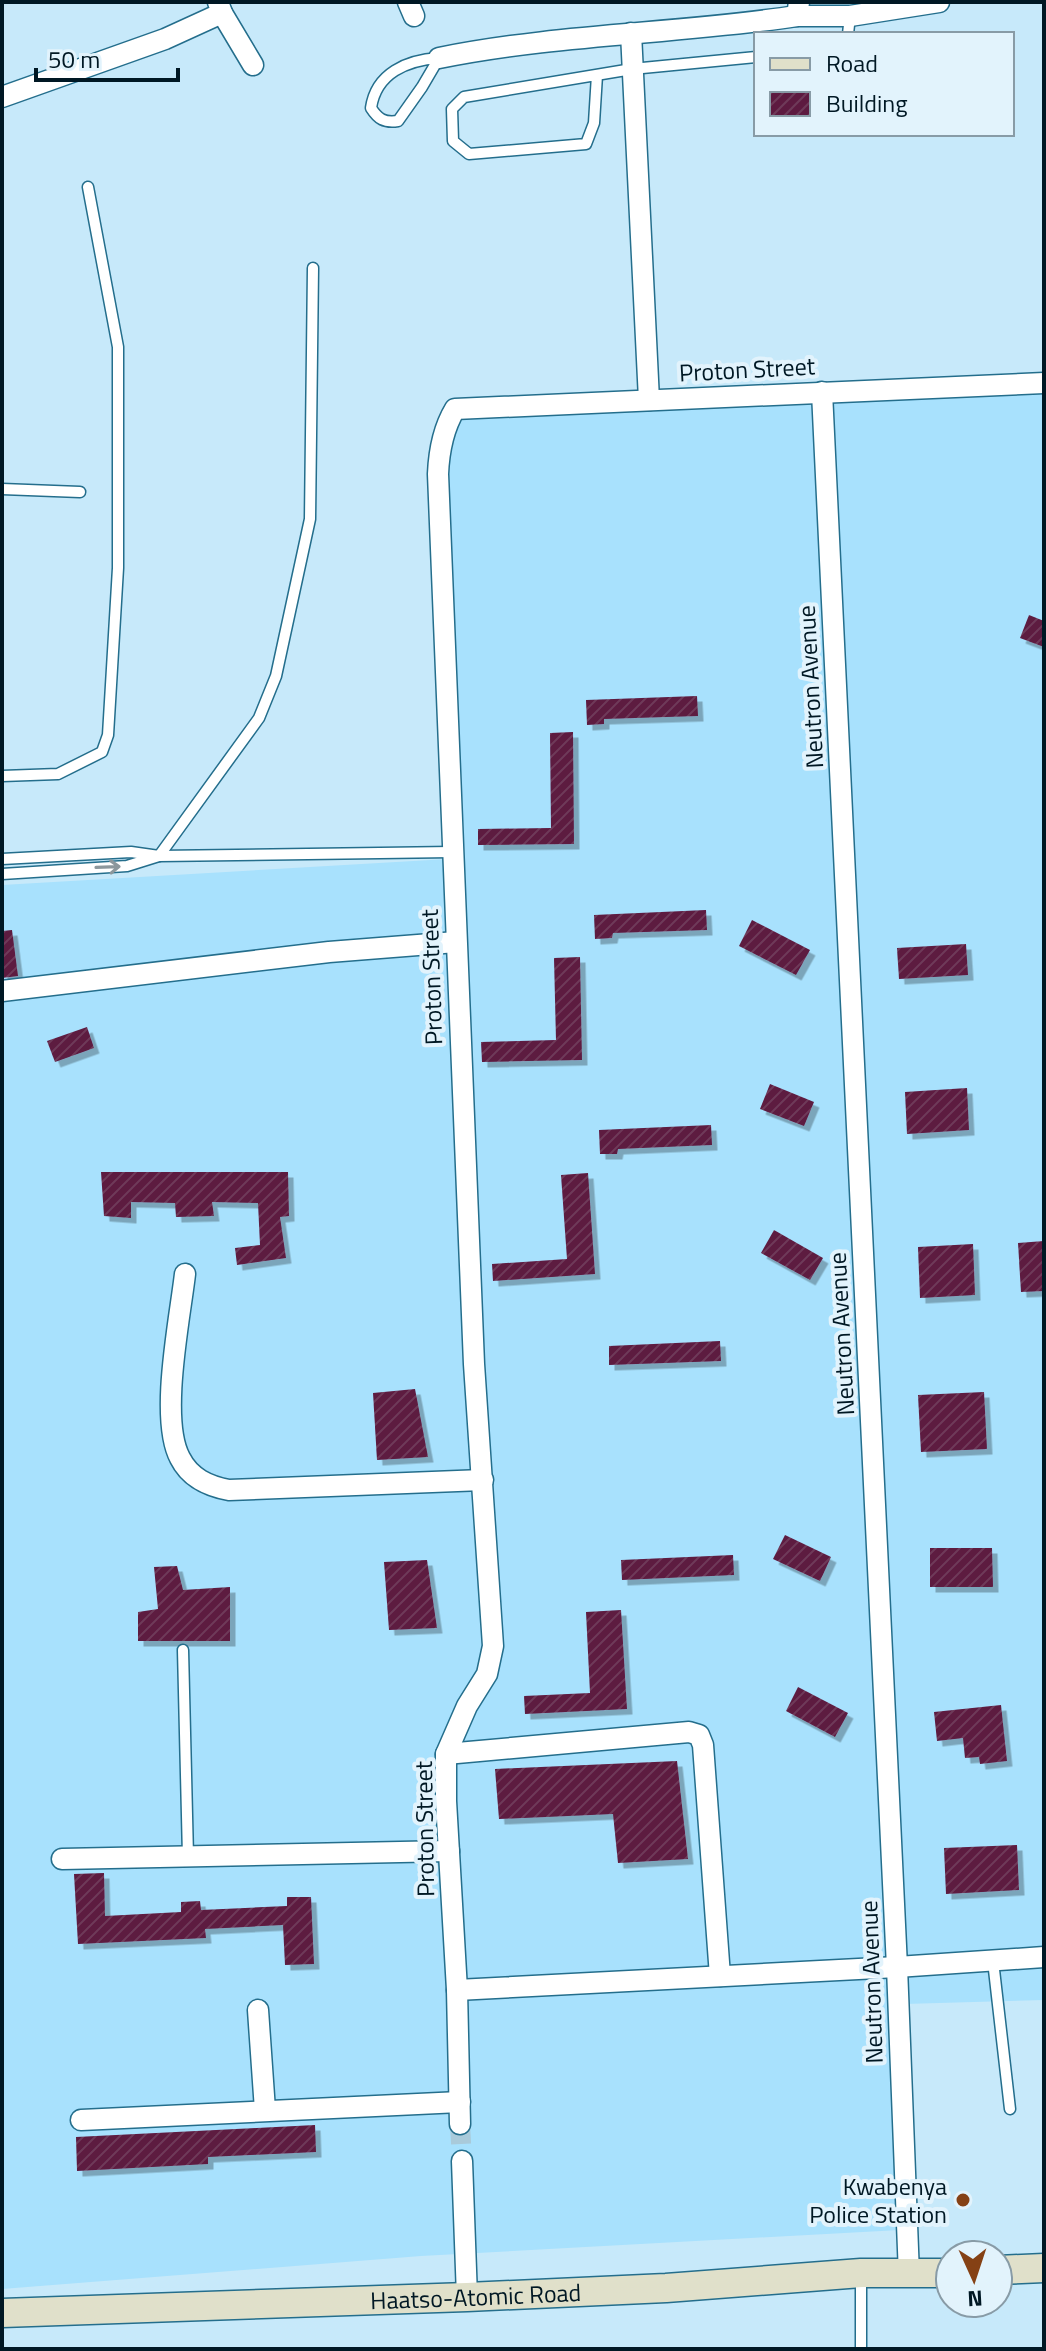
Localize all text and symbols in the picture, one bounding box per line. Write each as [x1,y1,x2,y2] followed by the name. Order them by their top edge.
[36,32,178,82] scale bar
[754,32,1014,136] legend
[48,41,100,77] text: 50 m
[826,45,878,81] text: Road
[826,85,908,121] text: Building
[678,347,816,391] street label: Proton Street
[788,604,832,770] street label: Neutron Avenue
[94,859,121,874] one-way arrow
[411,908,451,1046] street label: Proton Street
[819,1251,863,1417] street label: Neutron Avenue
[405,1760,443,1897] street label: Proton Street
[850,1900,892,2064] street label: Neutron Avenue
[809,2168,947,2232] place label: Kwabenya Police Station
[954,2191,972,2209] marker: Kwabenya Police Station
[934,2239,1014,2319] north arrow
[370,2274,582,2318] street label: Haatso-Atomic Road
[967,2282,984,2316] text: N

